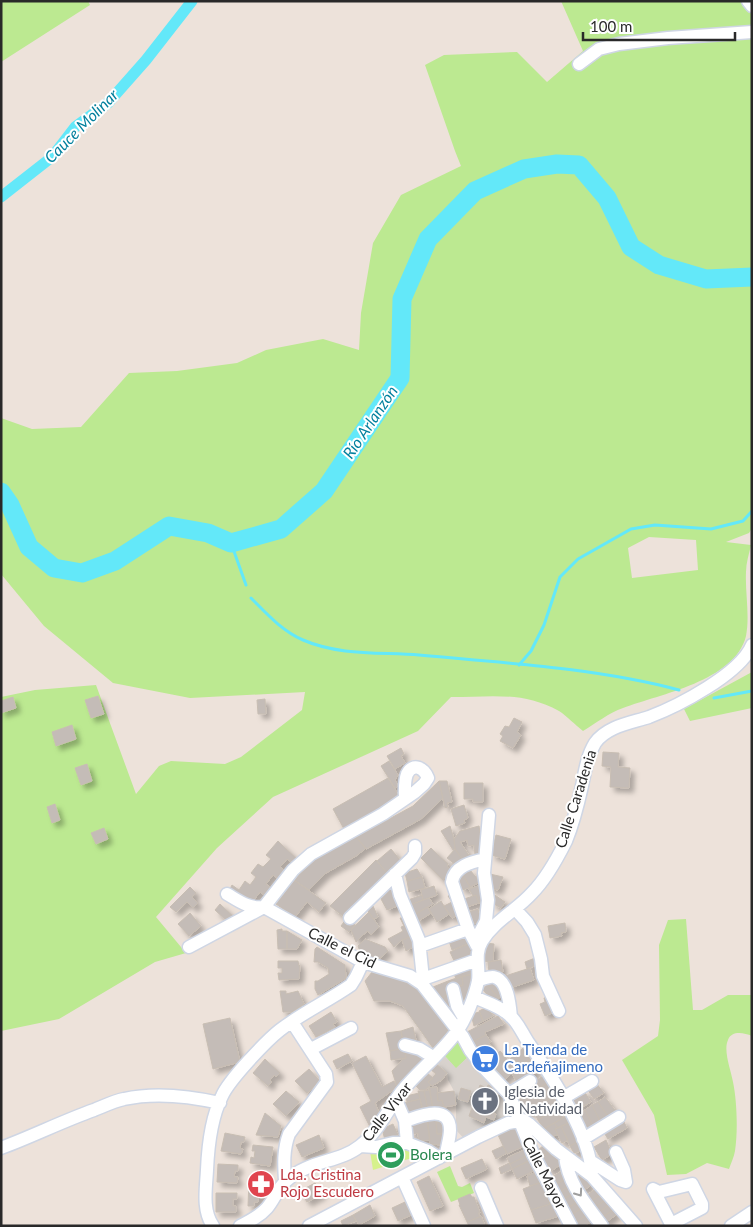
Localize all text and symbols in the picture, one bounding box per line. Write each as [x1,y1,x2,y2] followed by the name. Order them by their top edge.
[583,10,736,42] scale bar
[590,17,632,35] text: 100 m
[40,85,122,166] water label: Cauce Molinar
[338,382,401,462] water label: Río Arlanzón
[551,747,599,850] street label: Calle Caradenia
[305,923,379,971] street label: Calle el Cid
[504,1040,603,1075] place label: La Tienda de Cardeñajimeno
[470,1044,500,1074] supermarket icon: La Tienda de Cardeñajimeno
[358,1078,415,1145] street label: Calle Vivar
[504,1082,582,1117] place label: Iglesia de la Natividad
[470,1086,500,1116] church icon: Iglesia de la Natividad
[519,1133,571,1212] street label: Calle Mayor
[376,1140,406,1170] sports icon: Bolera
[410,1145,452,1163] place label: Bolera
[280,1165,374,1200] place label: Lda. Cristina Rojo Escudero
[246,1169,276,1199] pharmacy icon: Lda. Cristina Rojo Escudero
[573,1187,582,1197] one-way arrow

